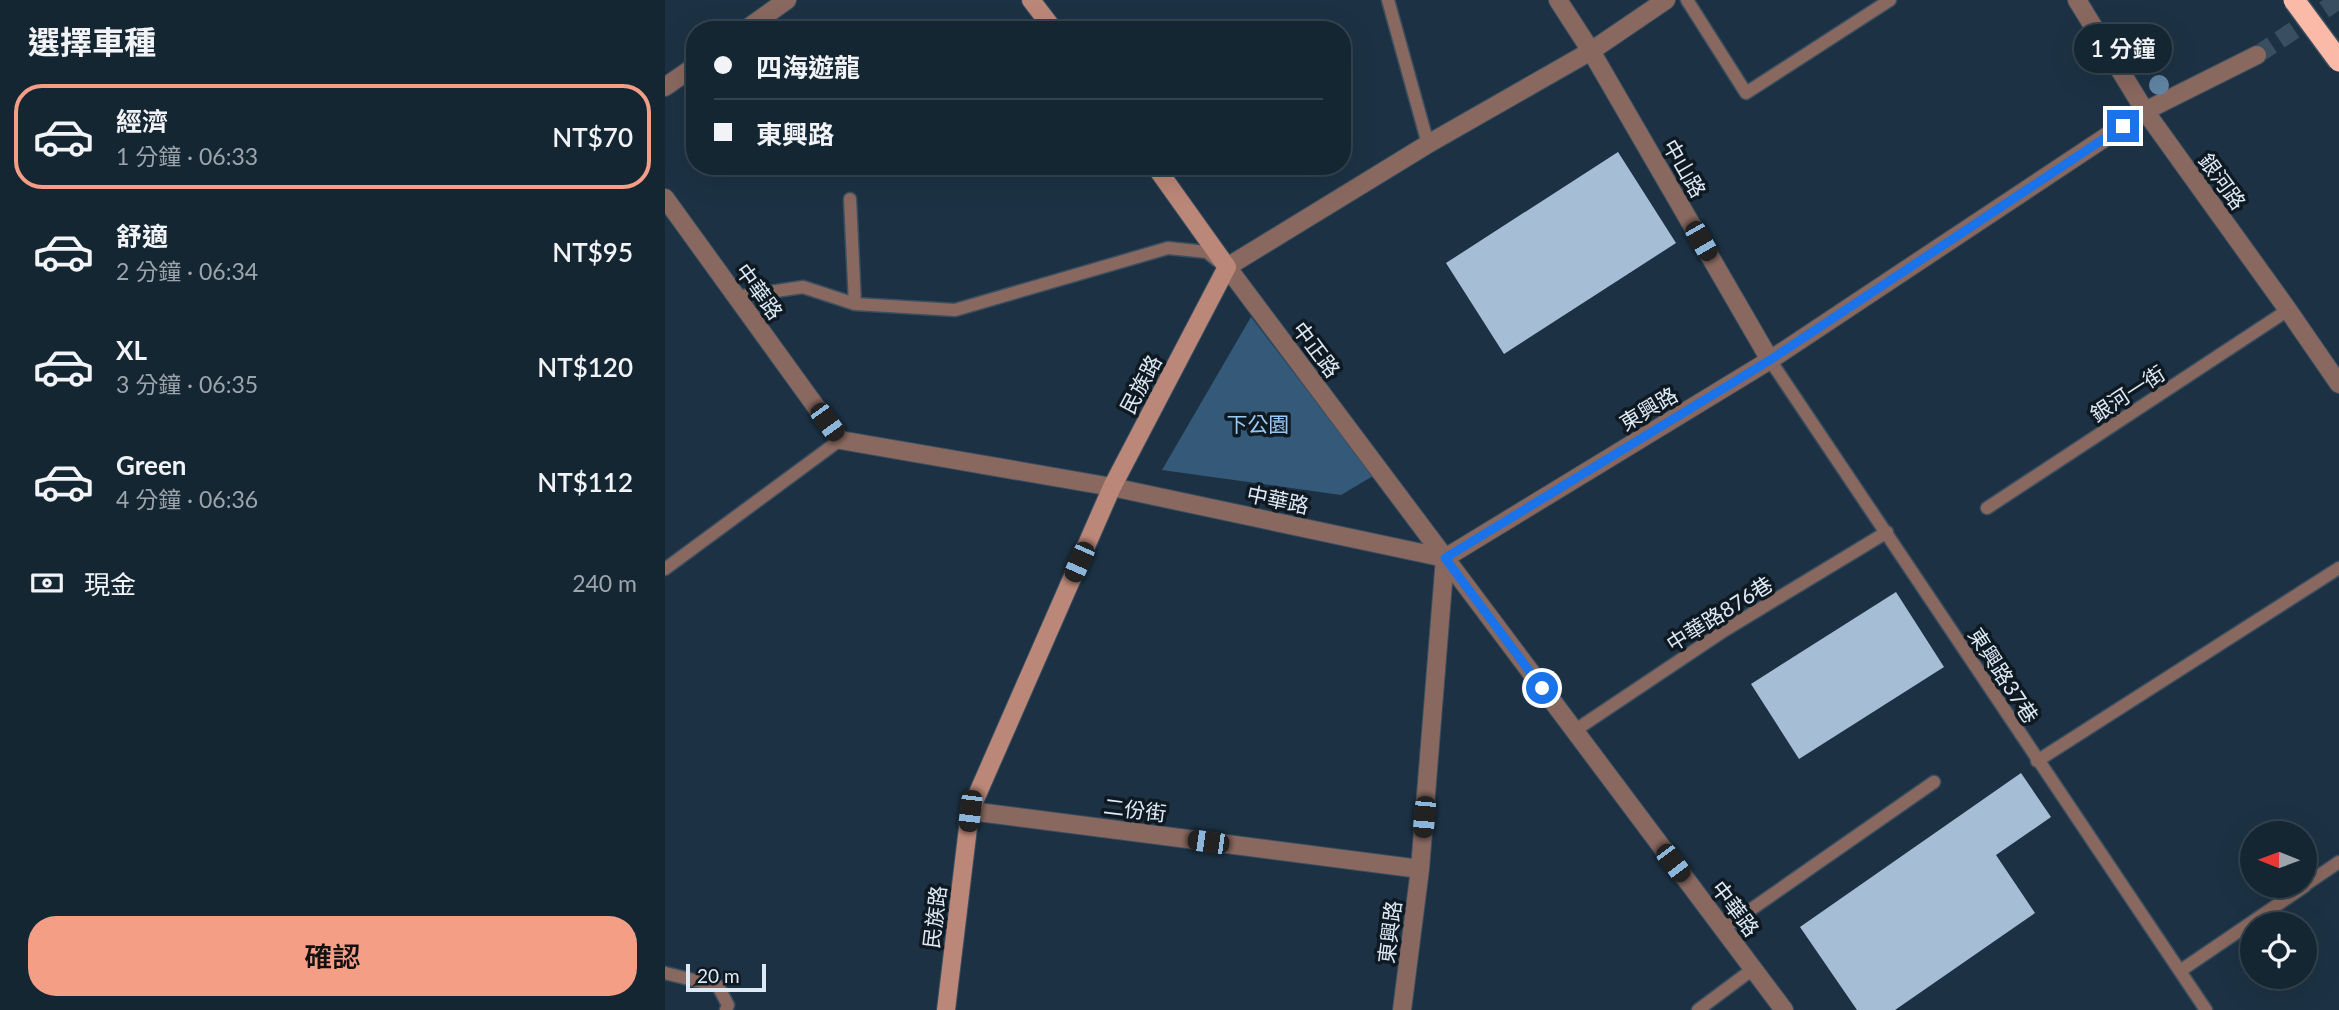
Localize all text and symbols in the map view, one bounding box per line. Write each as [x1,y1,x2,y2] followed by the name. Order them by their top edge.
[28,22,156,61] text: 選擇車種
[2074,24,2172,74] callout: 1 分鐘
[2090,34,2156,62] text: 1 分鐘
[756,51,860,83] text: 四海遊龍
[32,105,95,168] icon: car
[116,105,168,137] text: 經濟
[2107,110,2139,142] route end
[756,118,834,150] text: 東興路
[552,121,633,153] text: NT$70
[1658,134,1712,202] street label: 中山路
[116,142,258,170] text: 1 分鐘 · 06:33
[2194,148,2252,214] street label: 銀河路
[1682,218,1721,264] car
[32,220,95,283] icon: car
[116,220,168,252] text: 舒適
[552,236,633,268] text: NT$95
[116,257,258,285] text: 2 分鐘 · 06:34
[731,258,789,324] street label: 中華路
[1288,316,1346,382] street label: 中正路
[116,334,147,366] text: XL
[32,335,95,398] icon: car
[1114,350,1166,418] street label: 民族路
[537,351,633,383] text: NT$120
[2085,360,2169,426] street label: 銀河一街
[116,370,258,398] text: 3 分鐘 · 06:35
[1615,381,1681,435] street label: 東興路
[807,399,848,445] car
[1227,411,1290,436] park label: 下公園
[116,449,186,481] text: Green
[32,450,95,513] icon: car
[537,466,633,498] text: NT$112
[1245,480,1311,518] street label: 中華路
[116,485,258,513] text: 4 分鐘 · 06:36
[1061,539,1098,585] car
[28,564,66,602] icon: cash
[84,568,136,600] text: 現金
[572,569,637,597] text: 240 m
[1661,570,1777,656] street label: 中華路876巷
[1964,623,2044,727] street label: 東興路37巷
[1526,672,1558,704] route start
[958,789,983,833] car
[1102,793,1168,825] street label: 二份街
[1412,795,1437,839] car
[2240,821,2317,898] north arrow
[2240,821,2317,989] map controls
[1186,829,1231,855] car
[1652,840,1695,886] car
[1707,875,1765,941] street label: 中華路
[918,884,950,950] street label: 民族路
[1373,899,1405,965] street label: 東興路
[2240,912,2317,989] button: locate
[28,916,637,996] button: 確認
[686,961,767,993] scale bar
[697,964,740,987] text: 20 m

